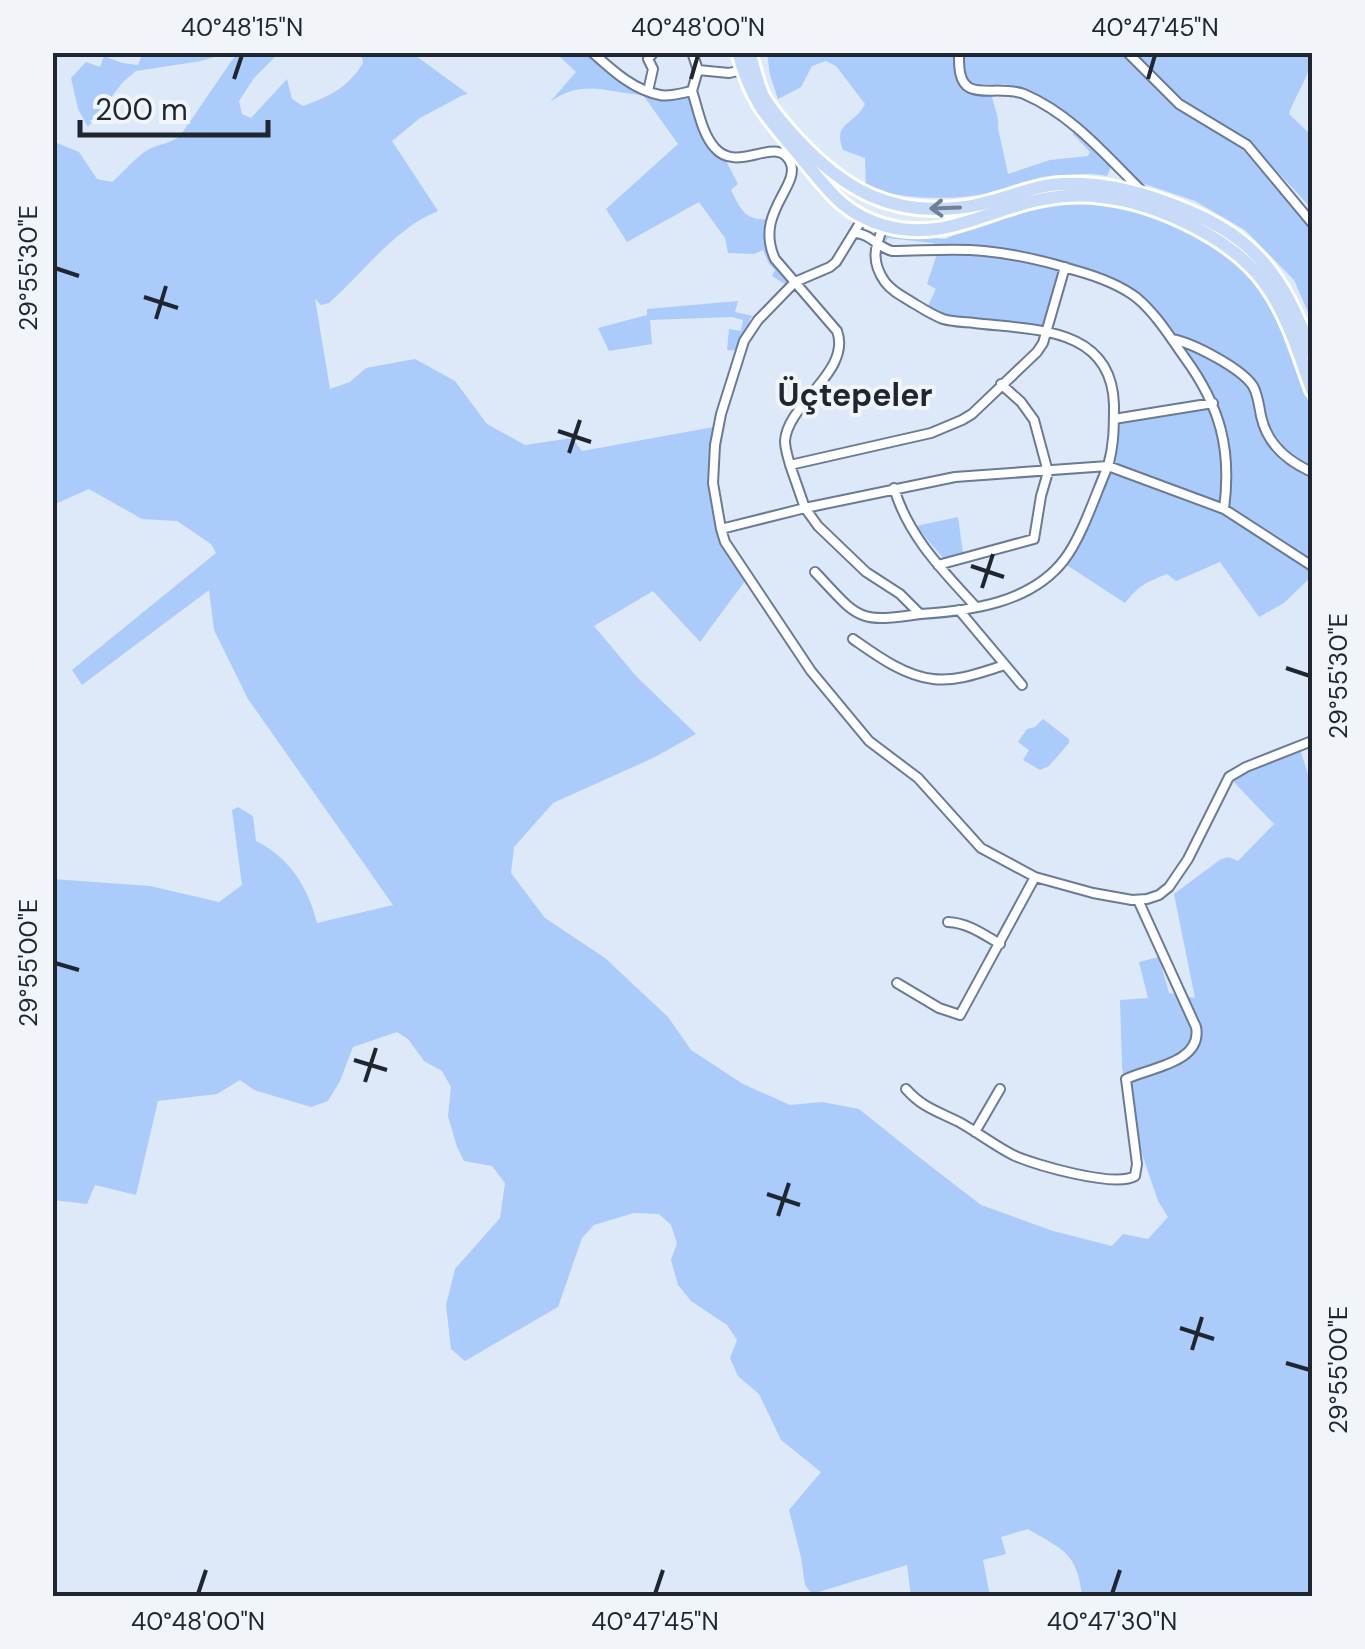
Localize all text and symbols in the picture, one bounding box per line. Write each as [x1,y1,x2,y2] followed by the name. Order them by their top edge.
[181,11,303,44] text: 40°48'15"N
[631,11,765,44] text: 40°48'00"N
[1091,11,1219,44] text: 40°47'45"N
[80,75,268,137] scale bar
[95,90,188,129] text: 200 m
[930,199,962,218] one-way arrow
[12,205,45,331] text: 29°55'30"E
[778,374,933,416] district label: Üçtepeler
[1322,613,1355,739] text: 29°55'30"E
[12,899,45,1027] text: 29°55'00"E
[1322,1306,1355,1434] text: 29°55'00"E
[131,1605,265,1638] text: 40°48'00"N
[591,1605,719,1638] text: 40°47'45"N
[1047,1605,1177,1638] text: 40°47'30"N

